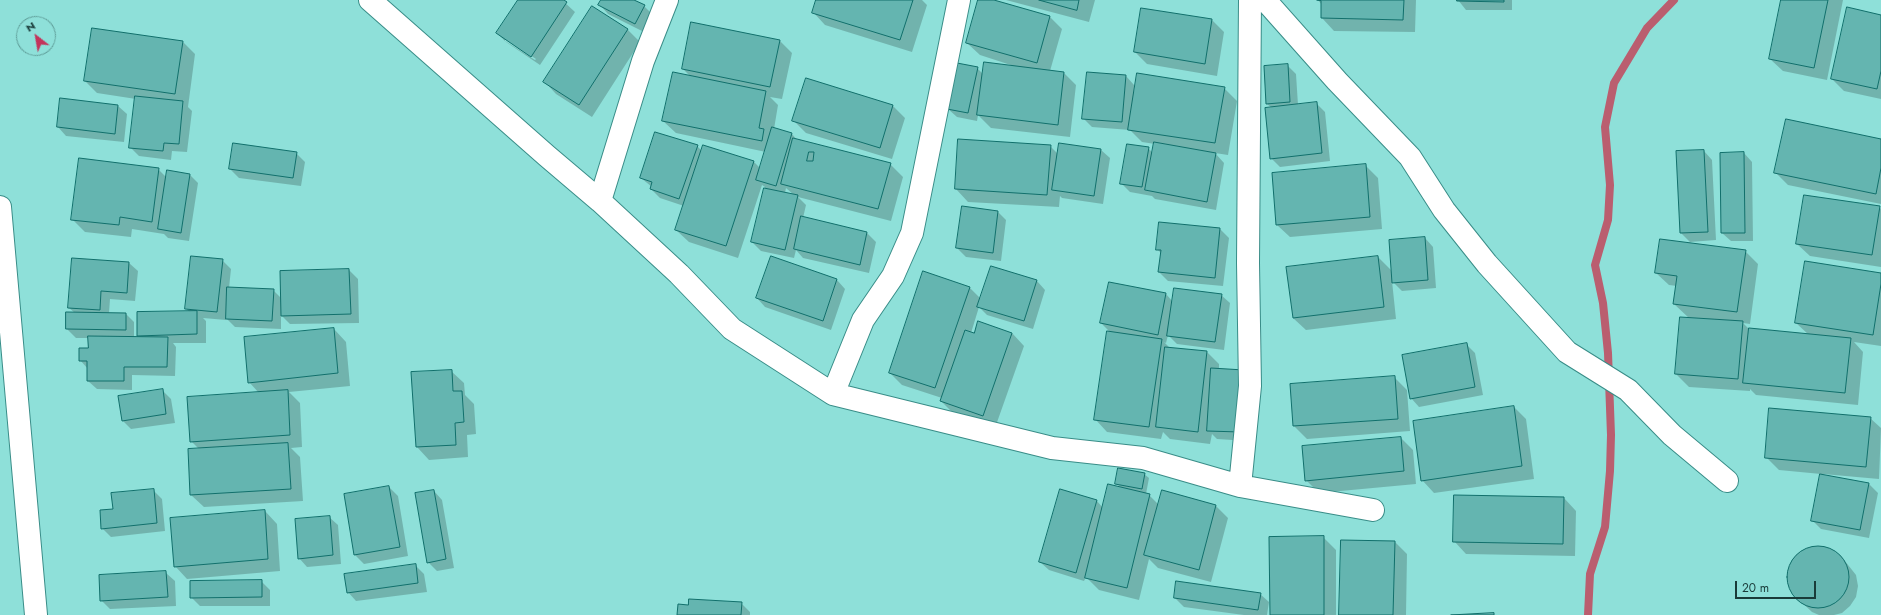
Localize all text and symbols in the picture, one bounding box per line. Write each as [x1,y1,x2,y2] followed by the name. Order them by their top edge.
[16,16,56,56] north arrow
[22,17,38,36] text: N
[1737,573,1818,599] scale bar
[1742,579,1769,597] text: 20 m

